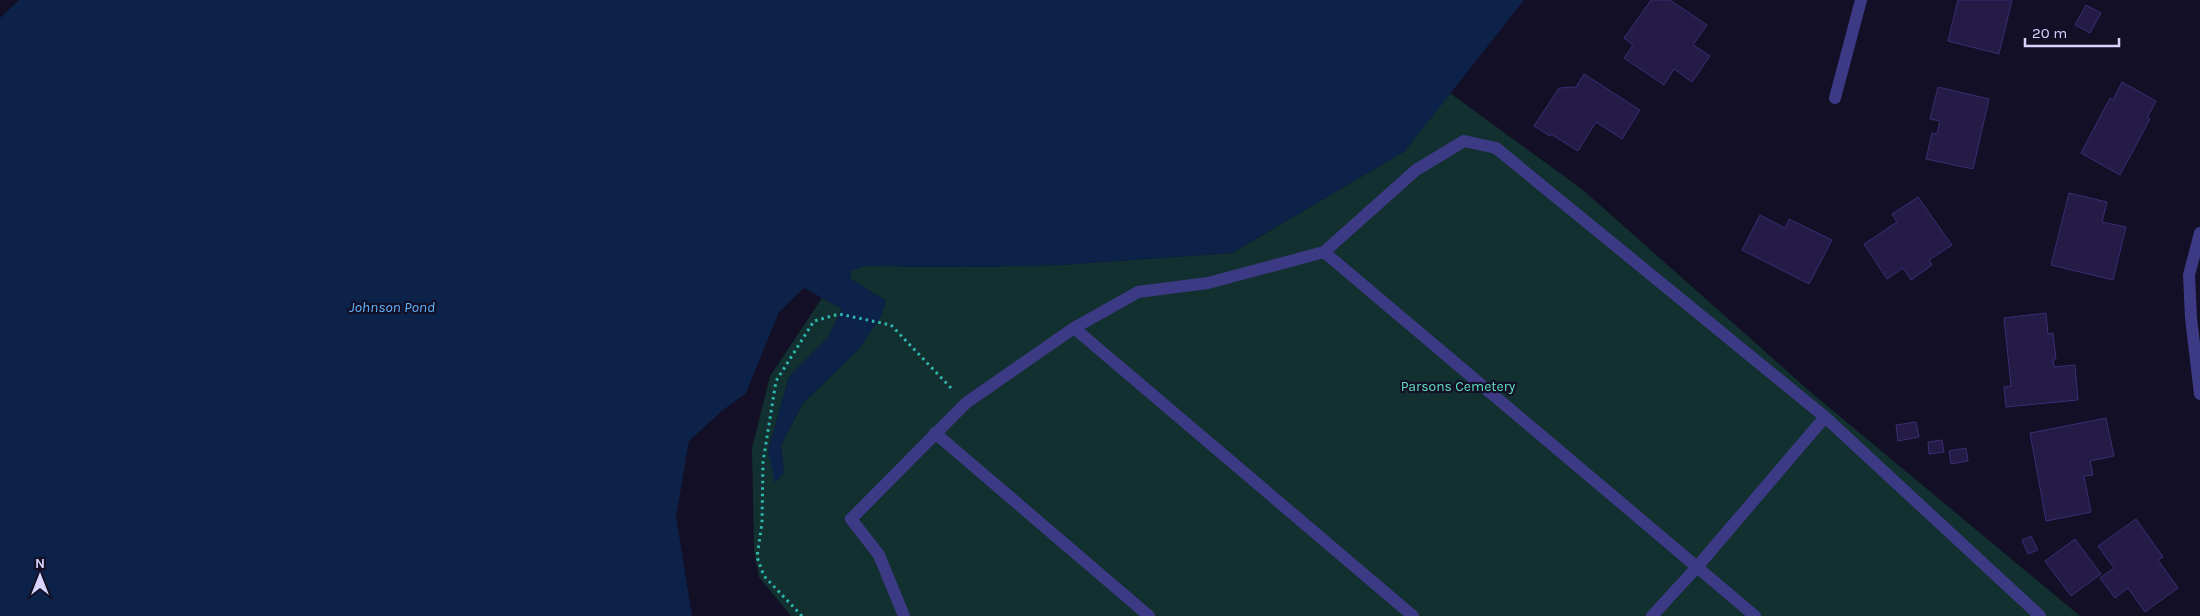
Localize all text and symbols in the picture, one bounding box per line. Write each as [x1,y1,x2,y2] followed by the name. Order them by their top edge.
[2025,15,2119,47] scale bar
[2032,24,2067,42] text: 20 m
[349,298,435,316] water label: Johnson Pond
[1401,378,1516,395] park label: Parsons Cemetery
[15,551,65,601] north arrow
[35,555,45,572] text: N

